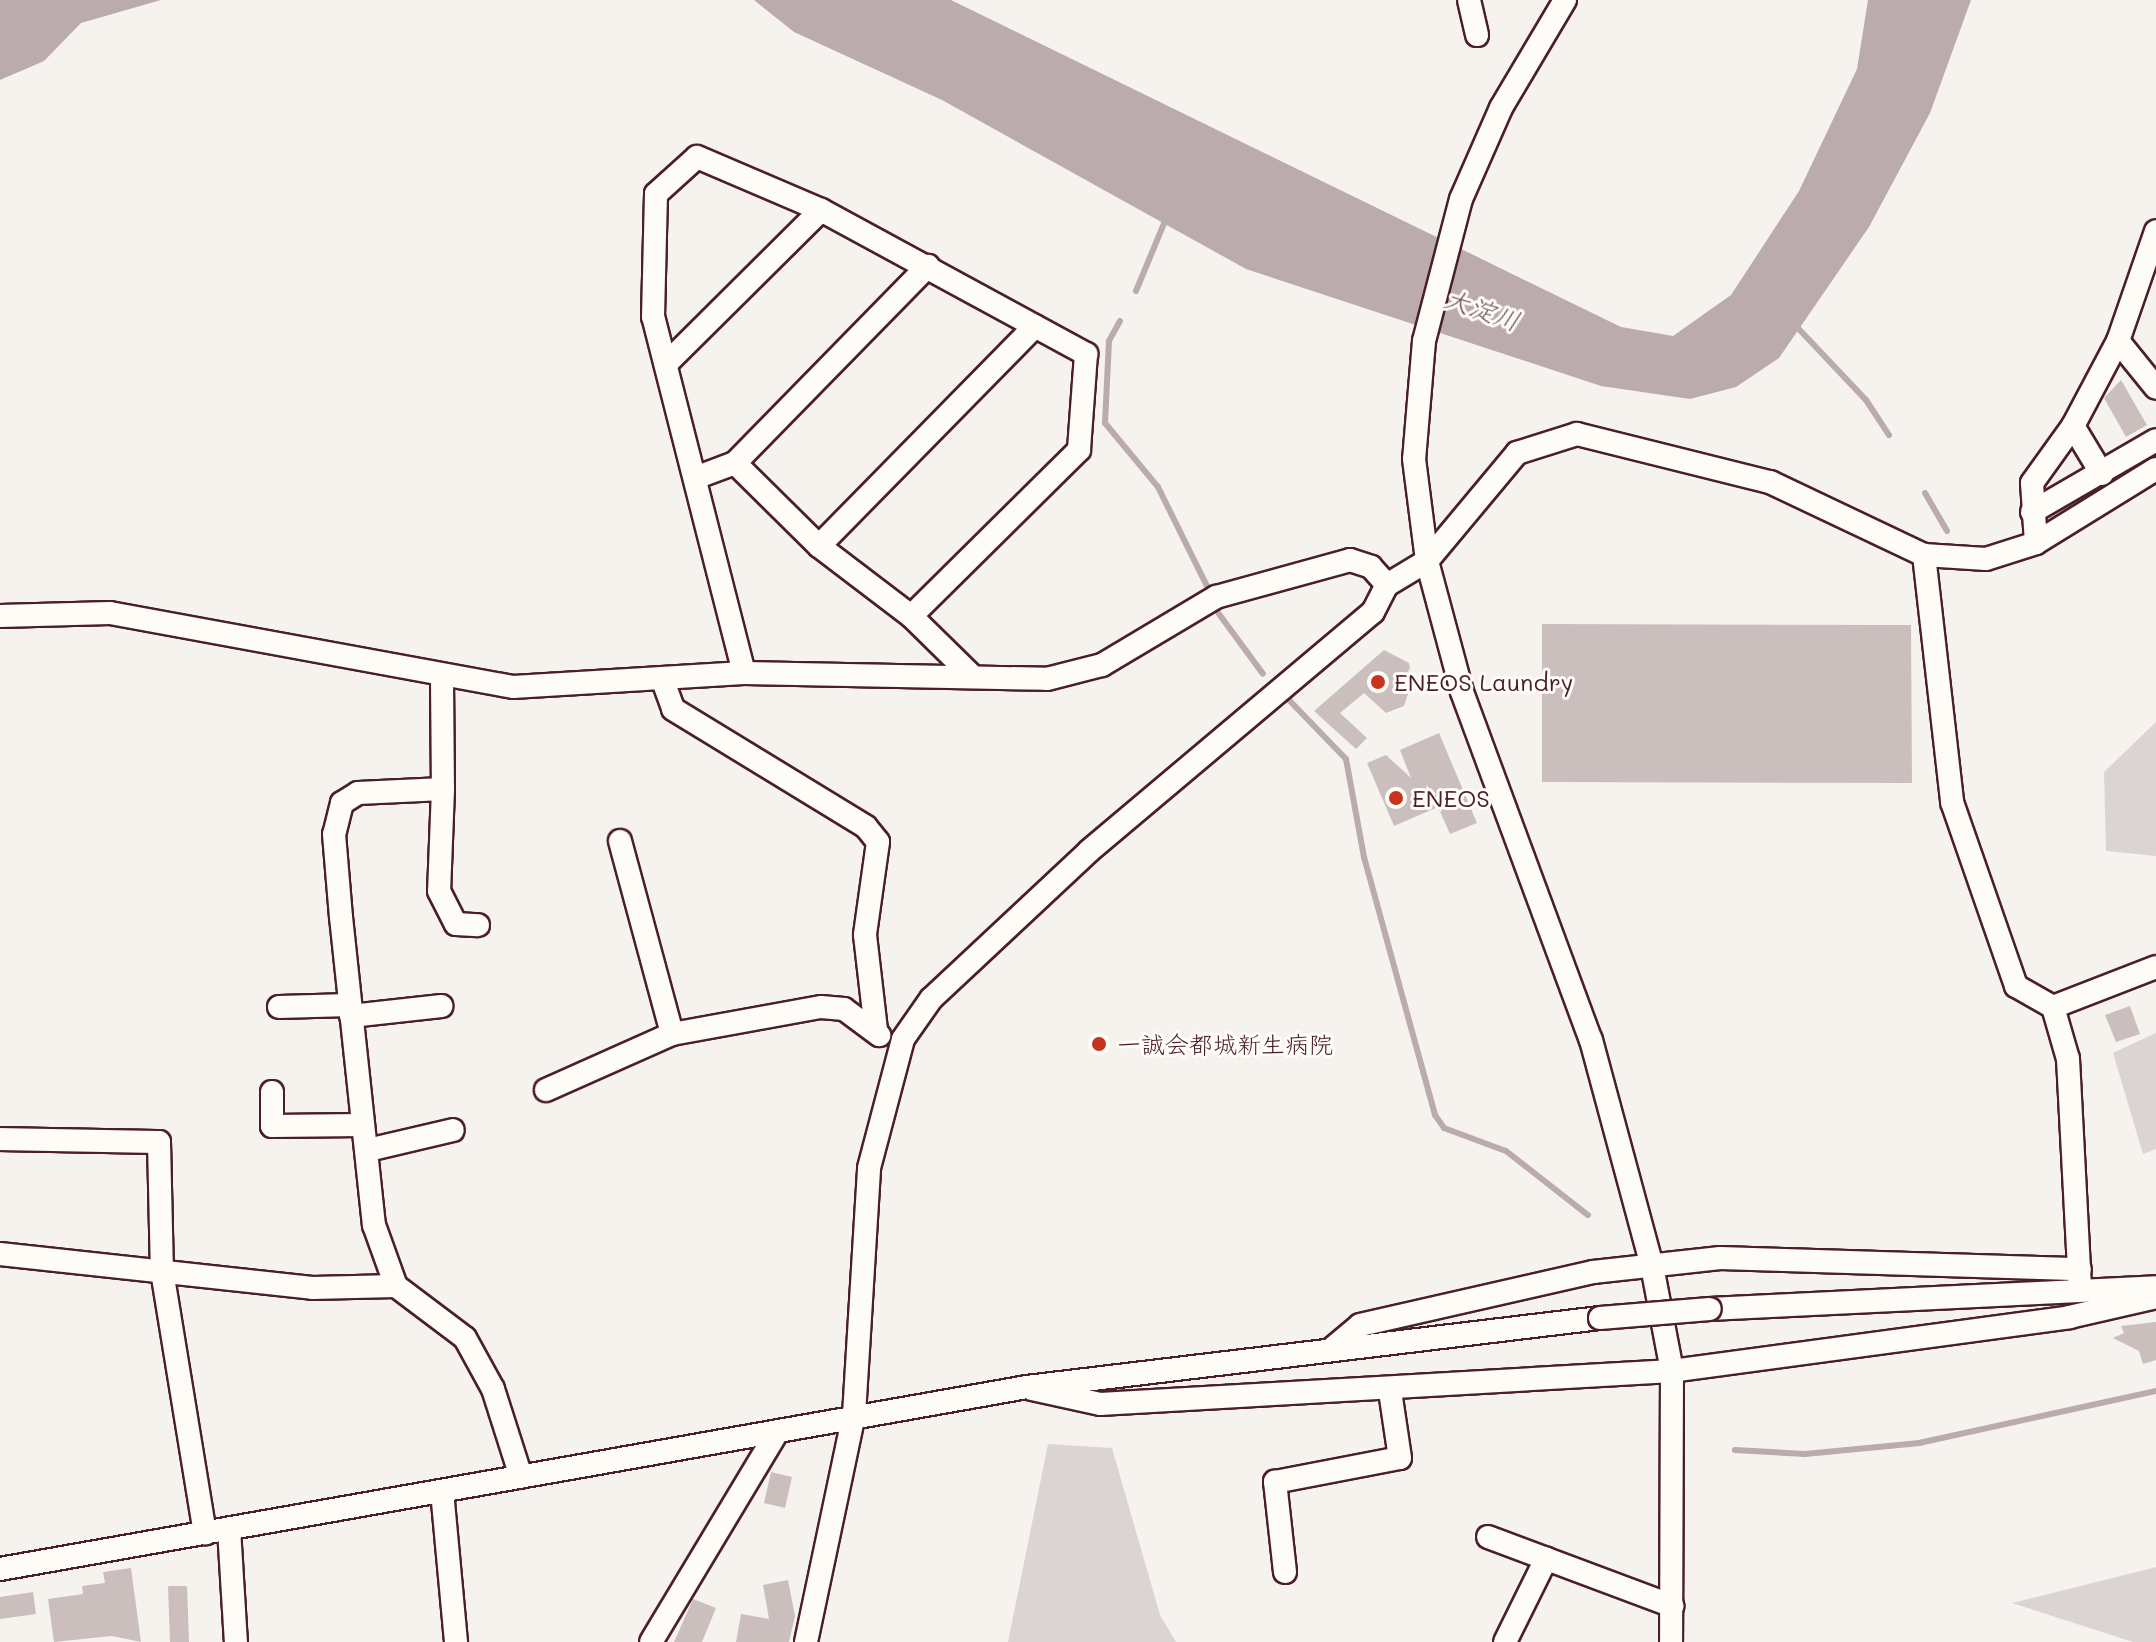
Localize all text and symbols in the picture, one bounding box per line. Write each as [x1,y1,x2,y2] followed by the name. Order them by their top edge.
[1440,283,1524,337] water label: 大淀川
[1394,668,1573,696] place label: ENEOS Laundry
[1369,673,1387,691] marker: ENEOS Laundry
[1412,784,1490,812] place label: ENEOS
[1387,789,1405,807] marker: ENEOS
[1117,1030,1333,1058] place label: 一誠会都城新生病院
[1088,1033,1110,1055] marker: 一誠会都城新生病院

